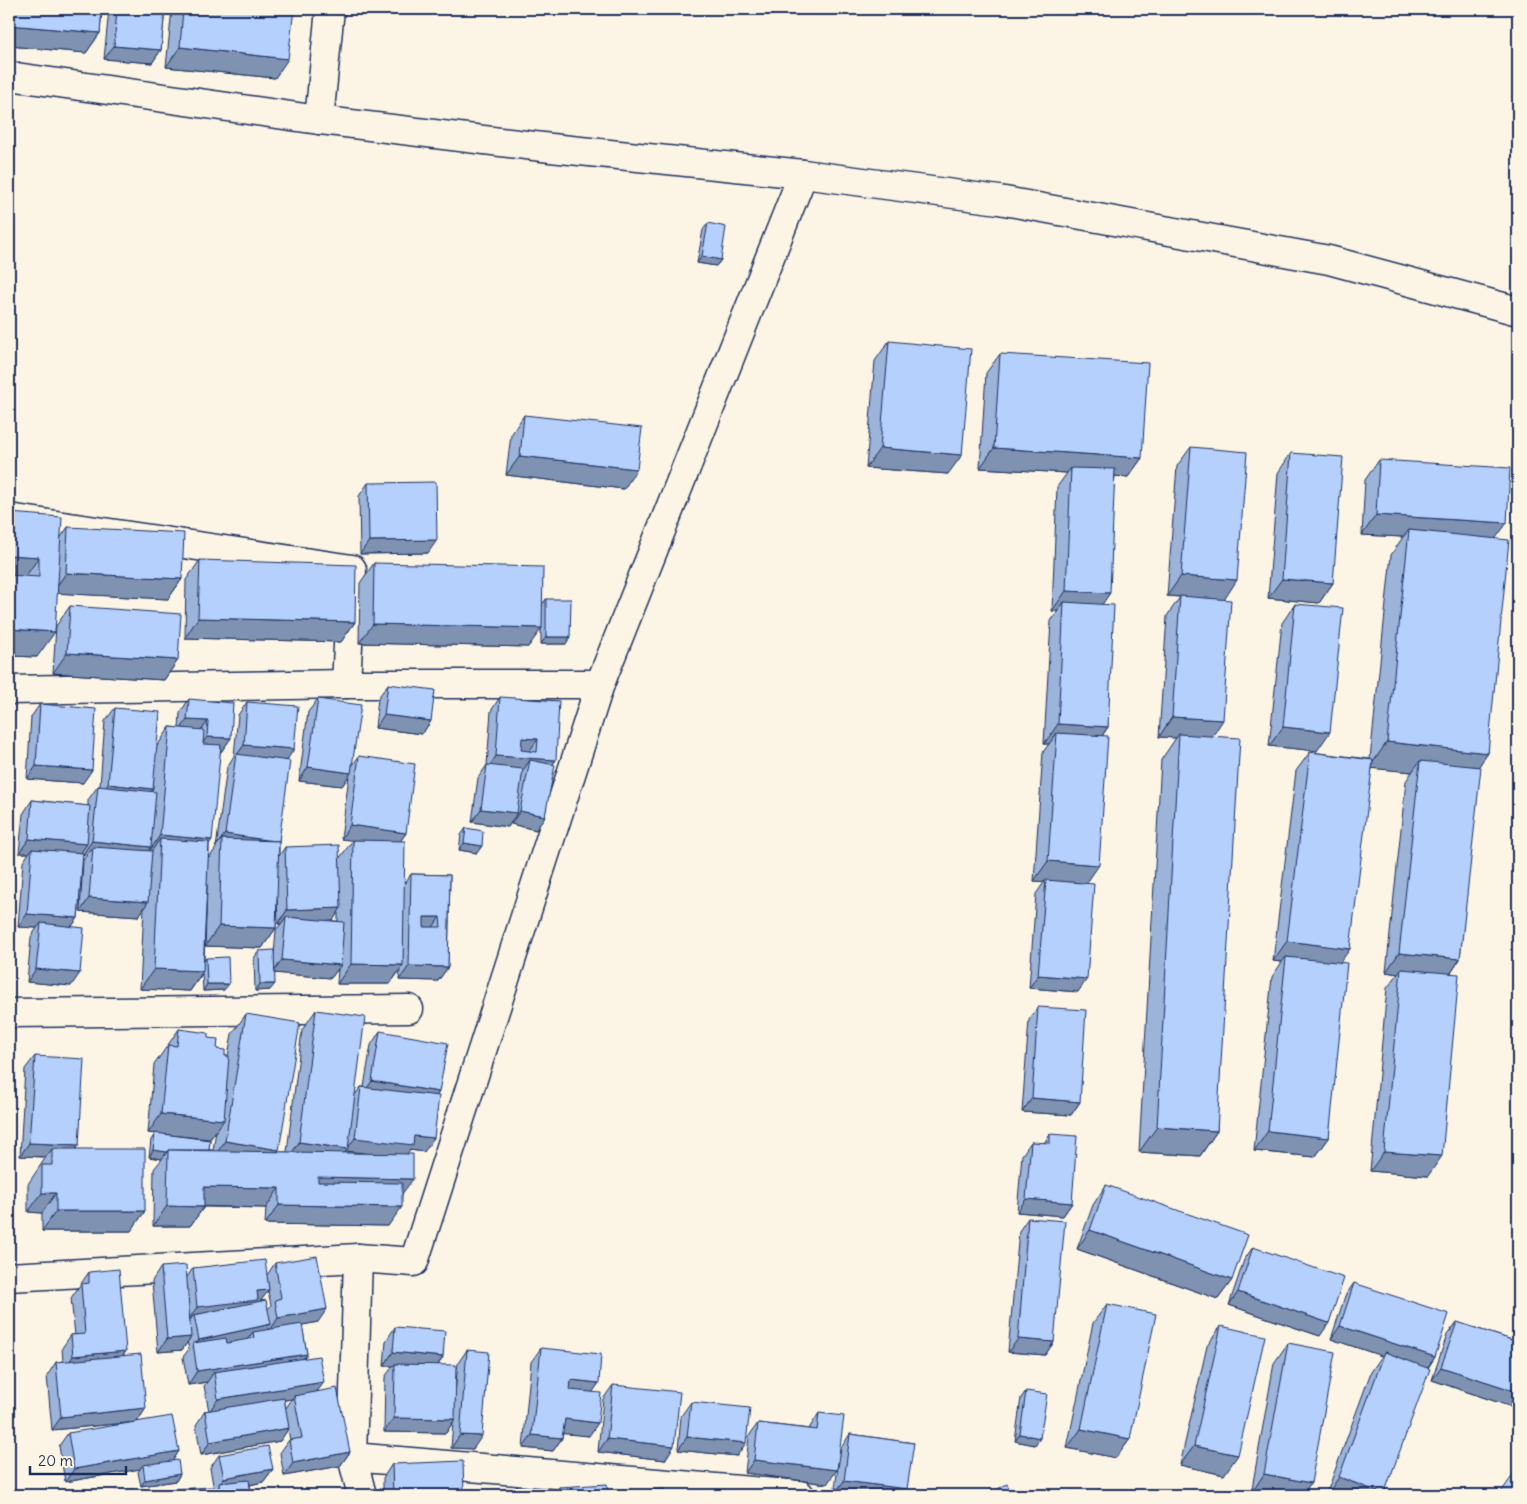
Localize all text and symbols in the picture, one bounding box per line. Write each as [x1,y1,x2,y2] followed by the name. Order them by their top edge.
[30,1444,126,1476] scale bar
[38,1451,73,1470] text: 20 m

